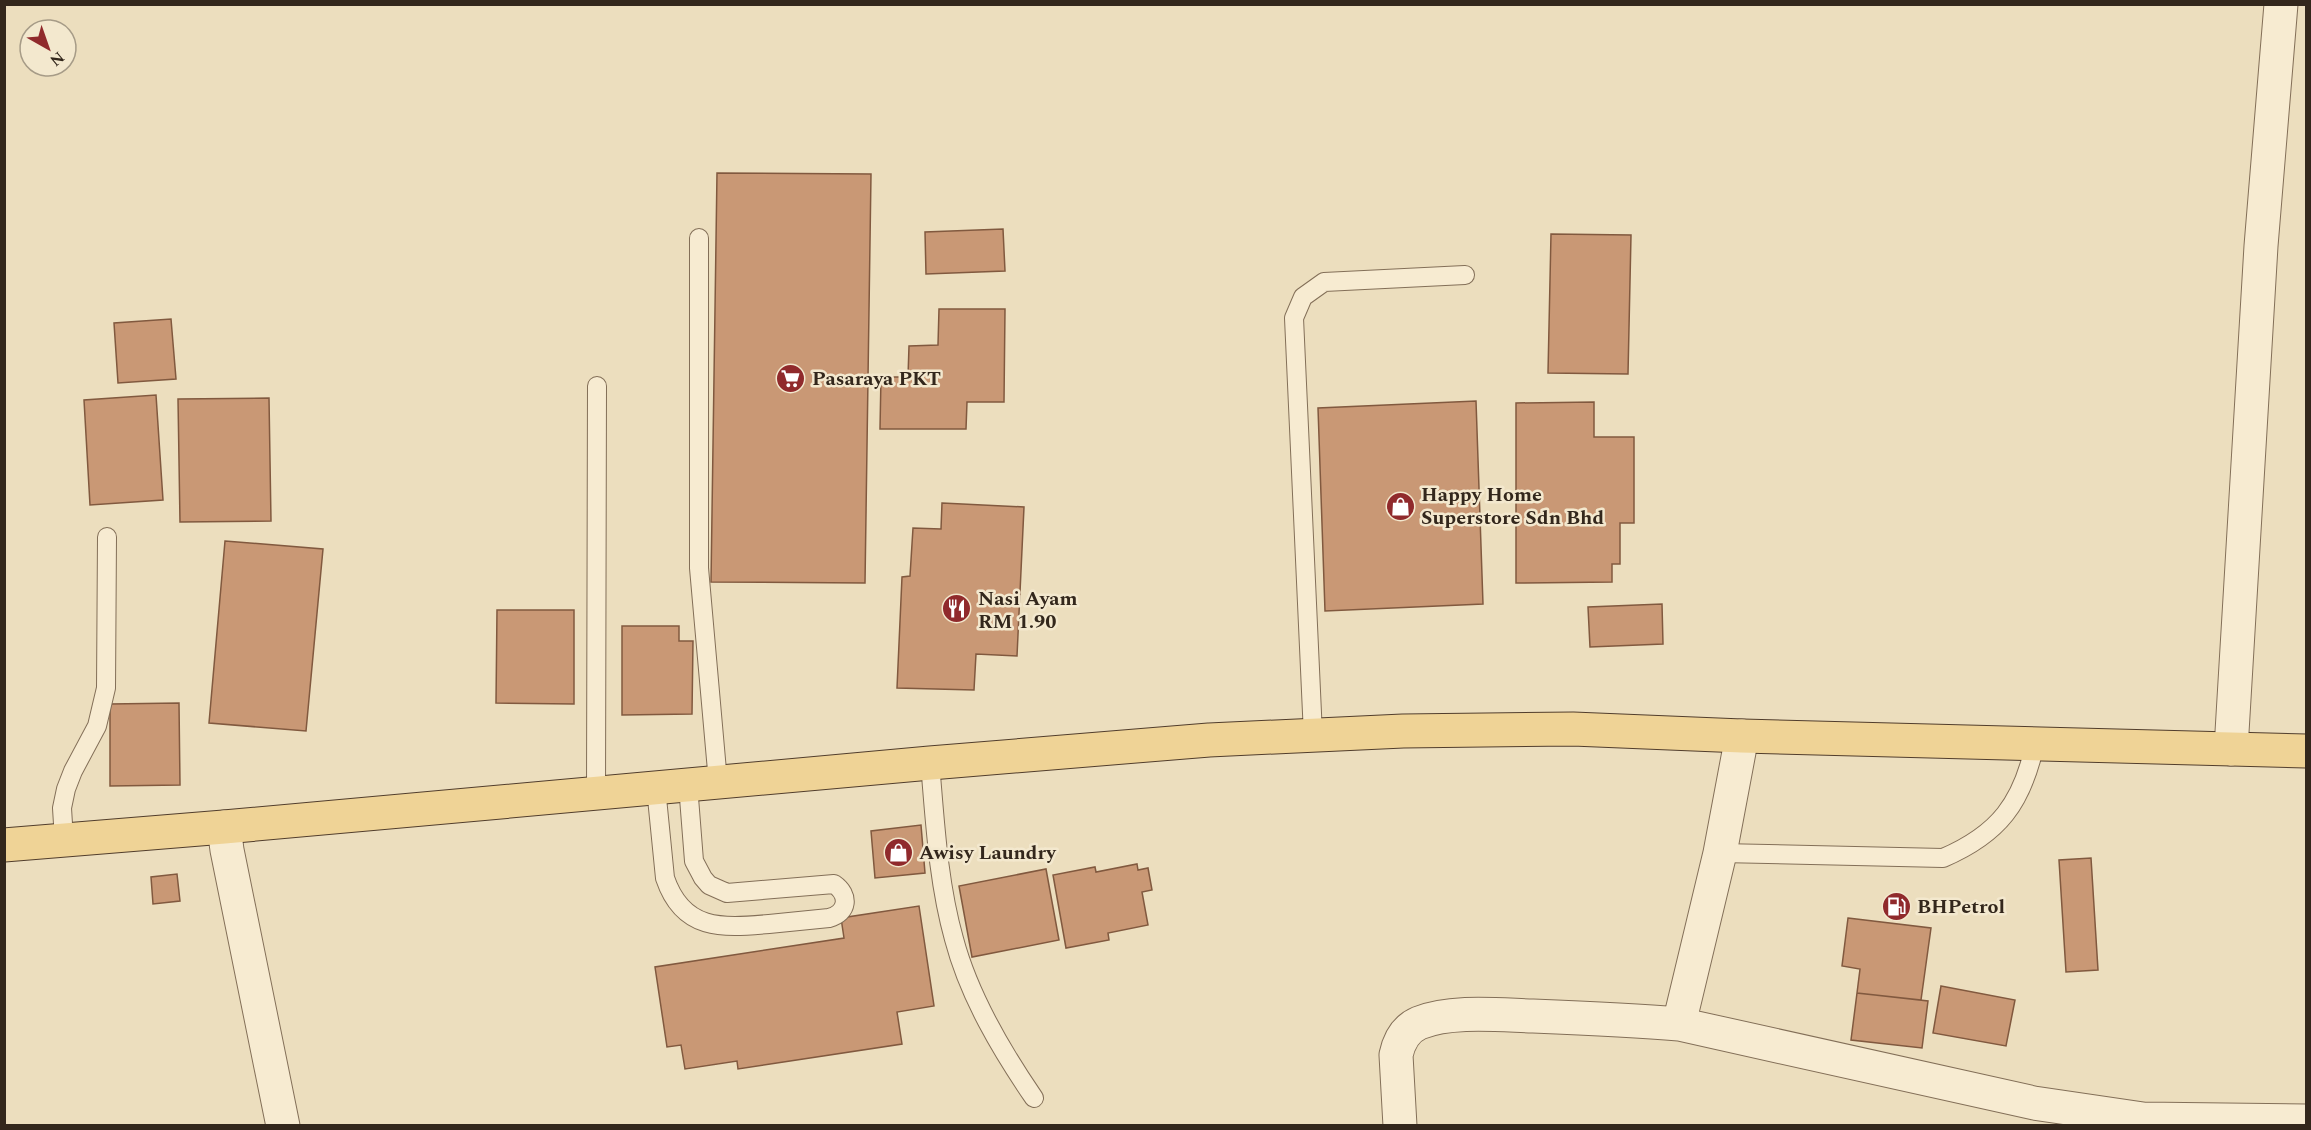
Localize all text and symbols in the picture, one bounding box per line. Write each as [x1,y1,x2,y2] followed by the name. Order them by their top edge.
[18,18,78,78] north arrow
[44,45,70,72] text: N
[775,362,807,394] supermarket icon: Pasaraya PKT
[812,364,941,394] place label: Pasaraya PKT
[1421,480,1604,533] place label: Happy Home Superstore Sdn Bhd
[1384,490,1416,522] shop icon: Happy Home Superstore Sdn Bhd
[978,584,1078,637] place label: Nasi Ayam RM 1.90
[941,593,973,625] restaurant icon: Nasi Ayam RM 1.90
[882,836,914,868] shop icon: Awisy Laundry
[919,838,1057,868] place label: Awisy Laundry
[1880,890,1912,922] fuel station icon: BHPetrol
[1917,892,2005,922] place label: BHPetrol

